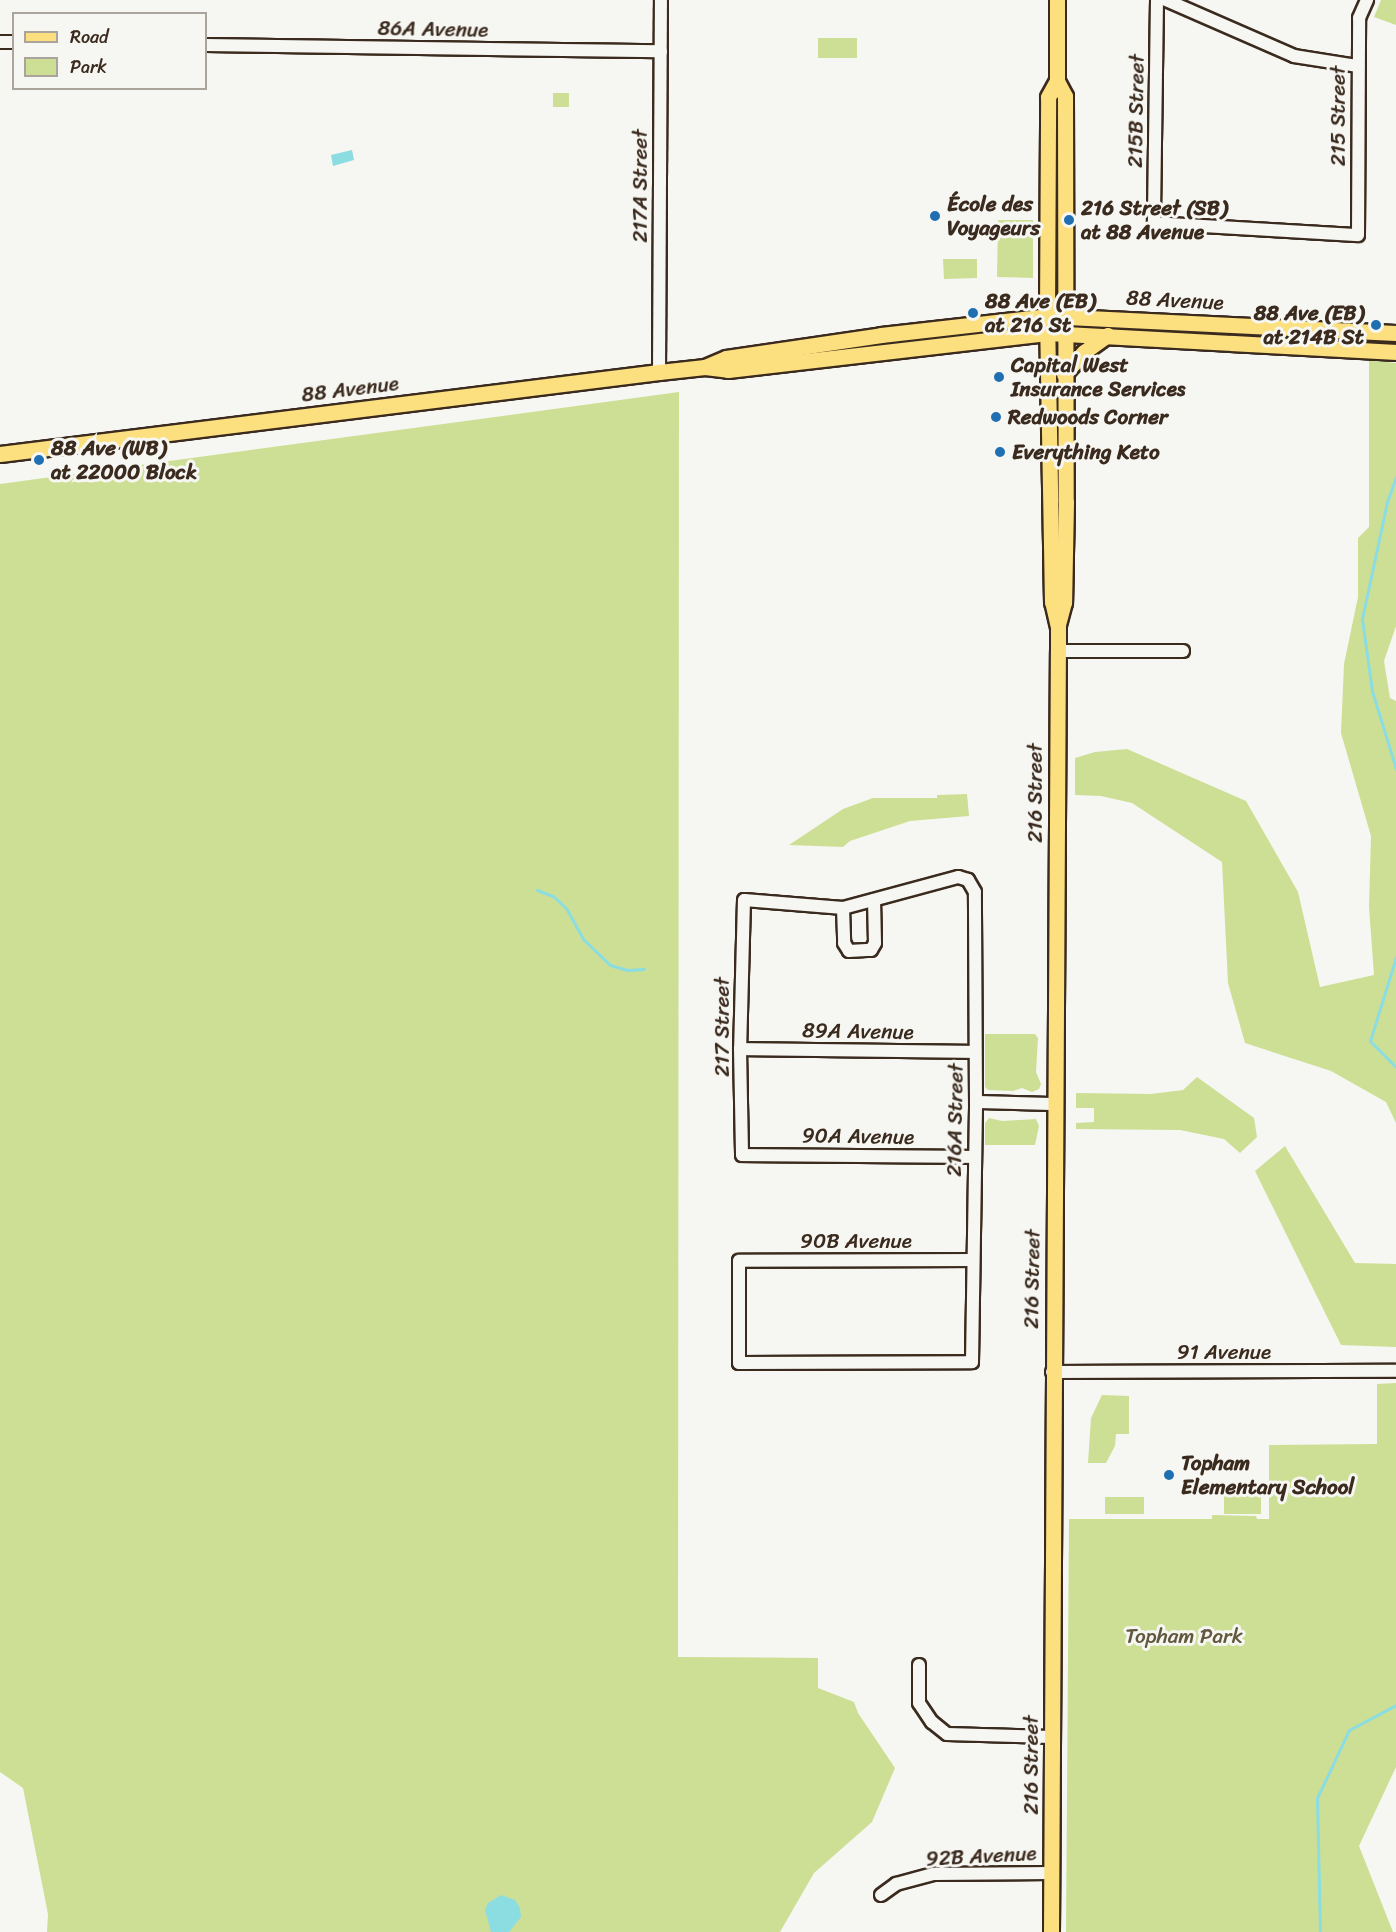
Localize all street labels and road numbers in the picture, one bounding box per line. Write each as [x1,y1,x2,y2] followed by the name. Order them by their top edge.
[377,15,489,43] street label: 86A Avenue
[1122,54,1150,168] street label: 215B Street
[1325,66,1351,166] street label: 215 Street
[627,129,653,243] street label: 217A Street
[1125,285,1225,315] street label: 88 Avenue
[300,371,400,407] street label: 88 Avenue
[1022,743,1048,843] street label: 216 Street
[709,977,735,1077] street label: 217 Street
[802,1017,914,1045] street label: 89A Avenue
[941,1063,969,1177] street label: 216A Street
[802,1122,914,1150] street label: 90A Avenue
[800,1228,912,1254] street label: 90B Avenue
[1019,1229,1045,1329] street label: 216 Street
[1177,1339,1271,1365] street label: 91 Avenue
[1018,1715,1044,1815] street label: 216 Street
[925,1841,1037,1871] street label: 92B Avenue

